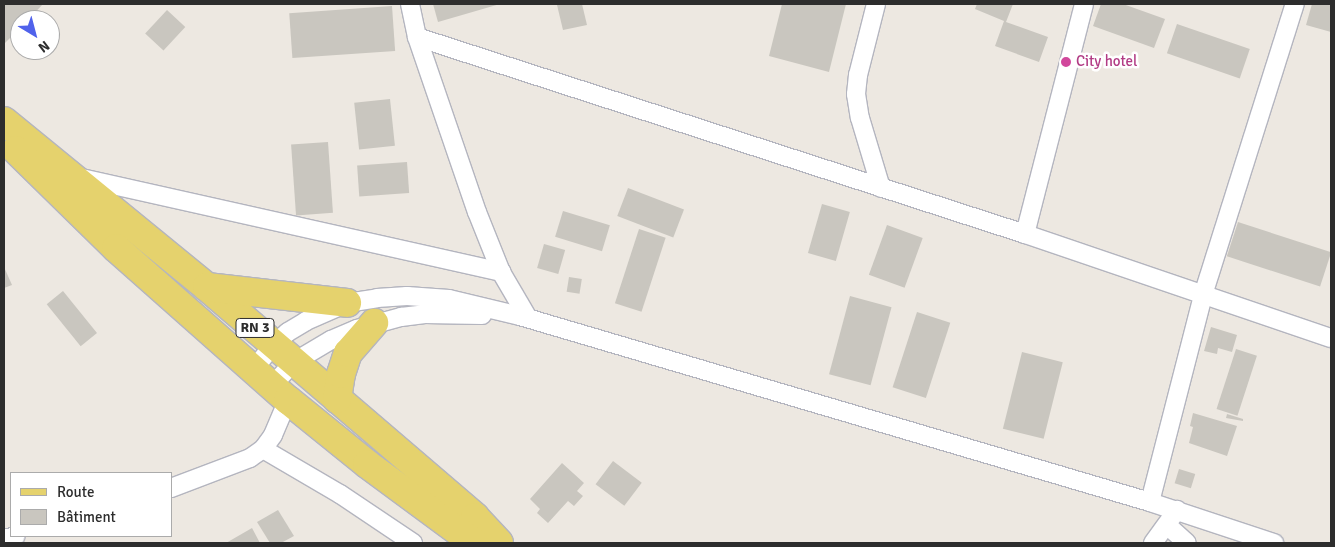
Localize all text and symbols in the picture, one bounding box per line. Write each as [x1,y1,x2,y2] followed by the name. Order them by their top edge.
[10,10,60,60] north arrow
[35,37,53,56] text: N
[1076,53,1138,71] place label: City hotel
[1060,56,1072,68] marker: City hotel
[235,316,275,339] road number: RN 3
[10,472,172,537] legend
[57,483,94,501] text: Route
[57,508,116,526] text: Bâtiment

